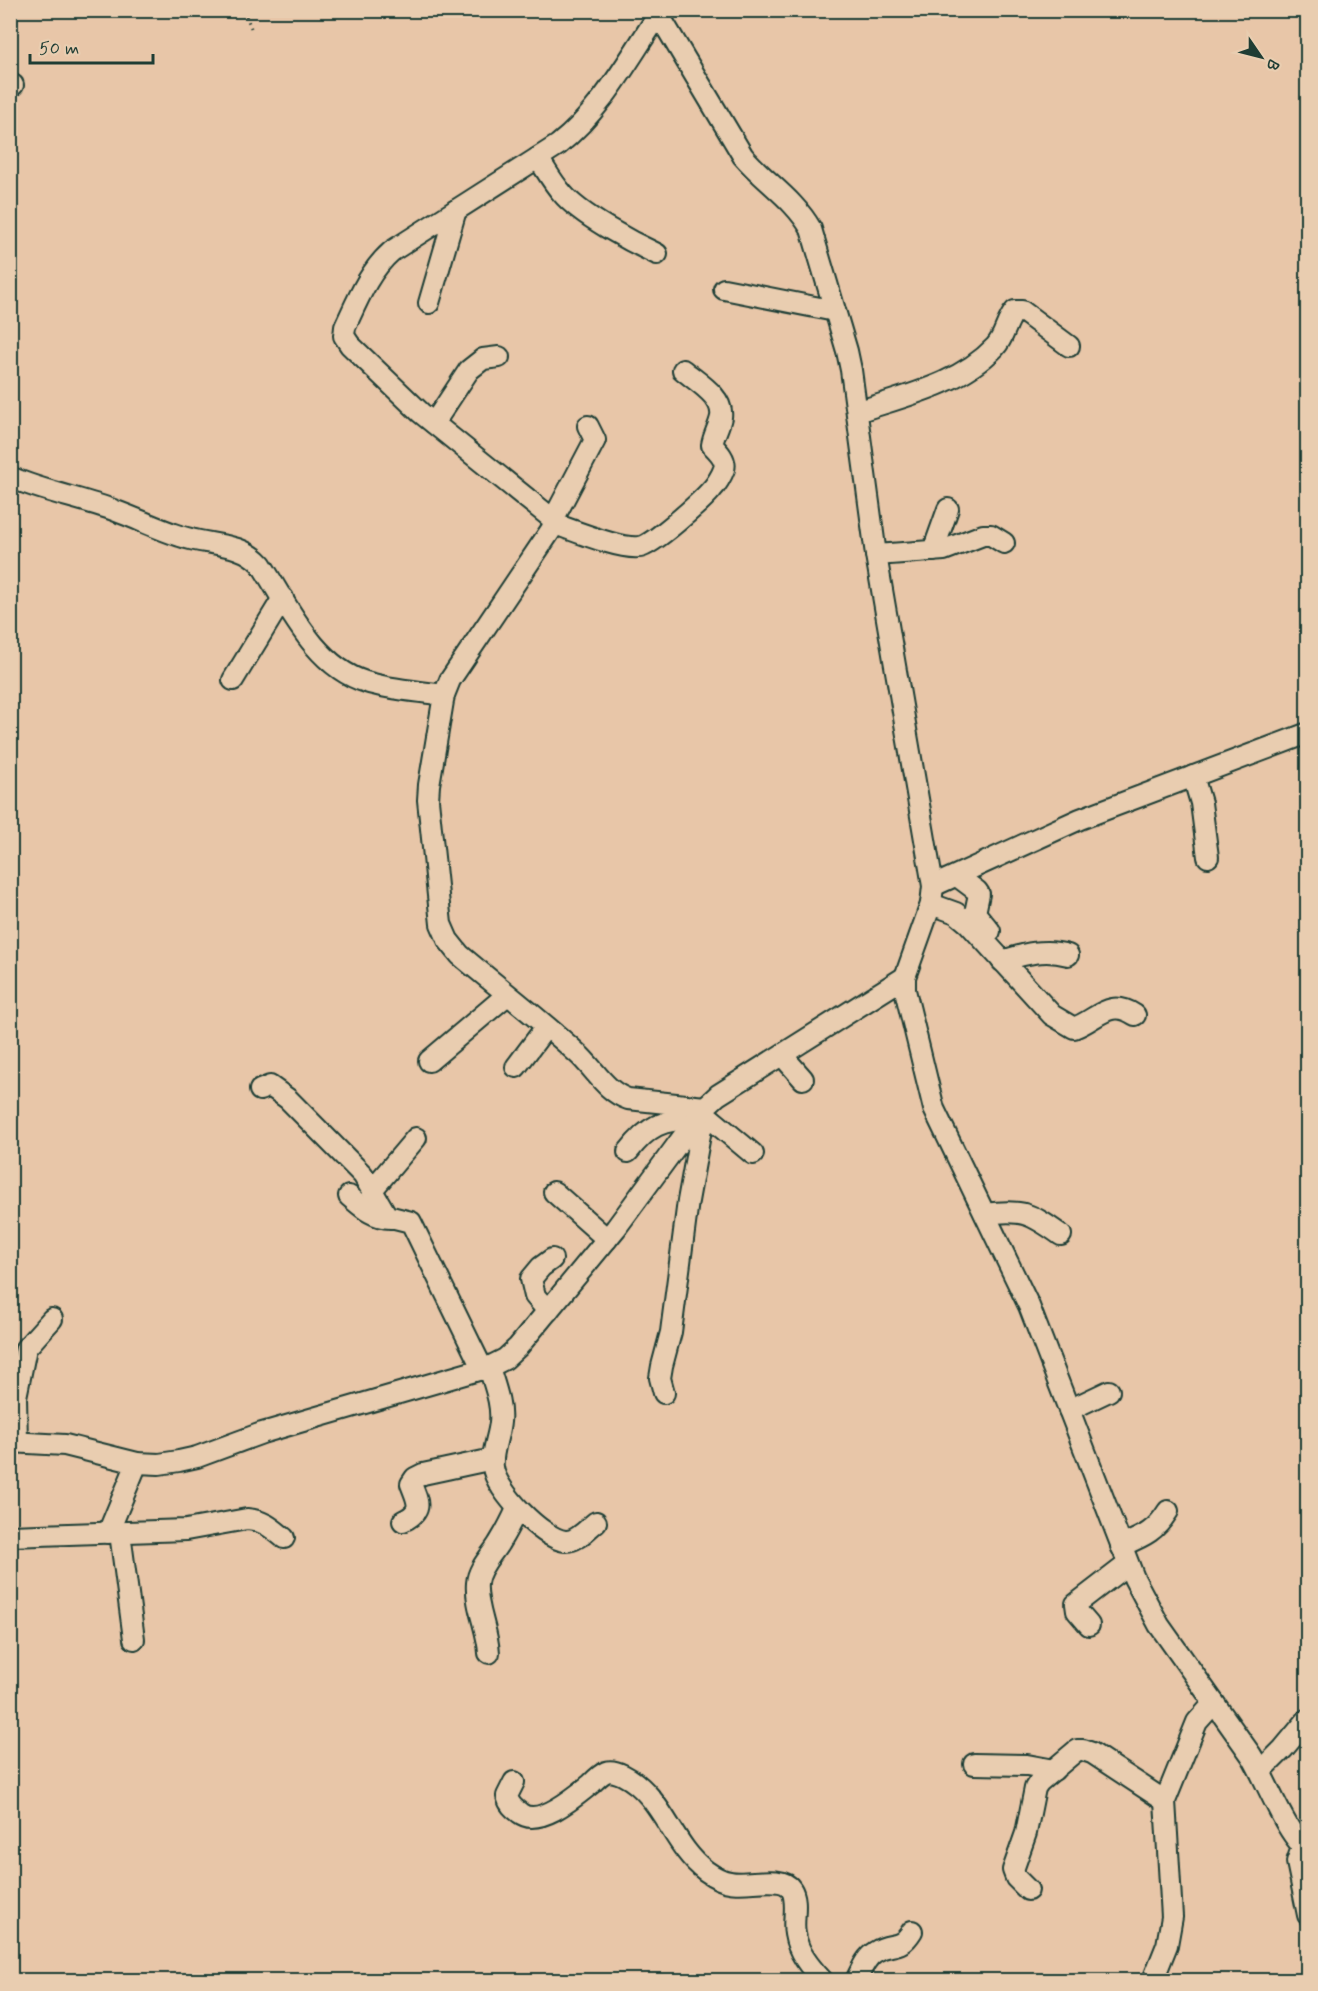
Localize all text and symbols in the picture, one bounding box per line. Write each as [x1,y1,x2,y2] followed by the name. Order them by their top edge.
[30,27,153,65] scale bar
[1231,27,1291,87] north arrow
[39,37,79,61] text: 50 m
[1261,55,1284,75] text: B

